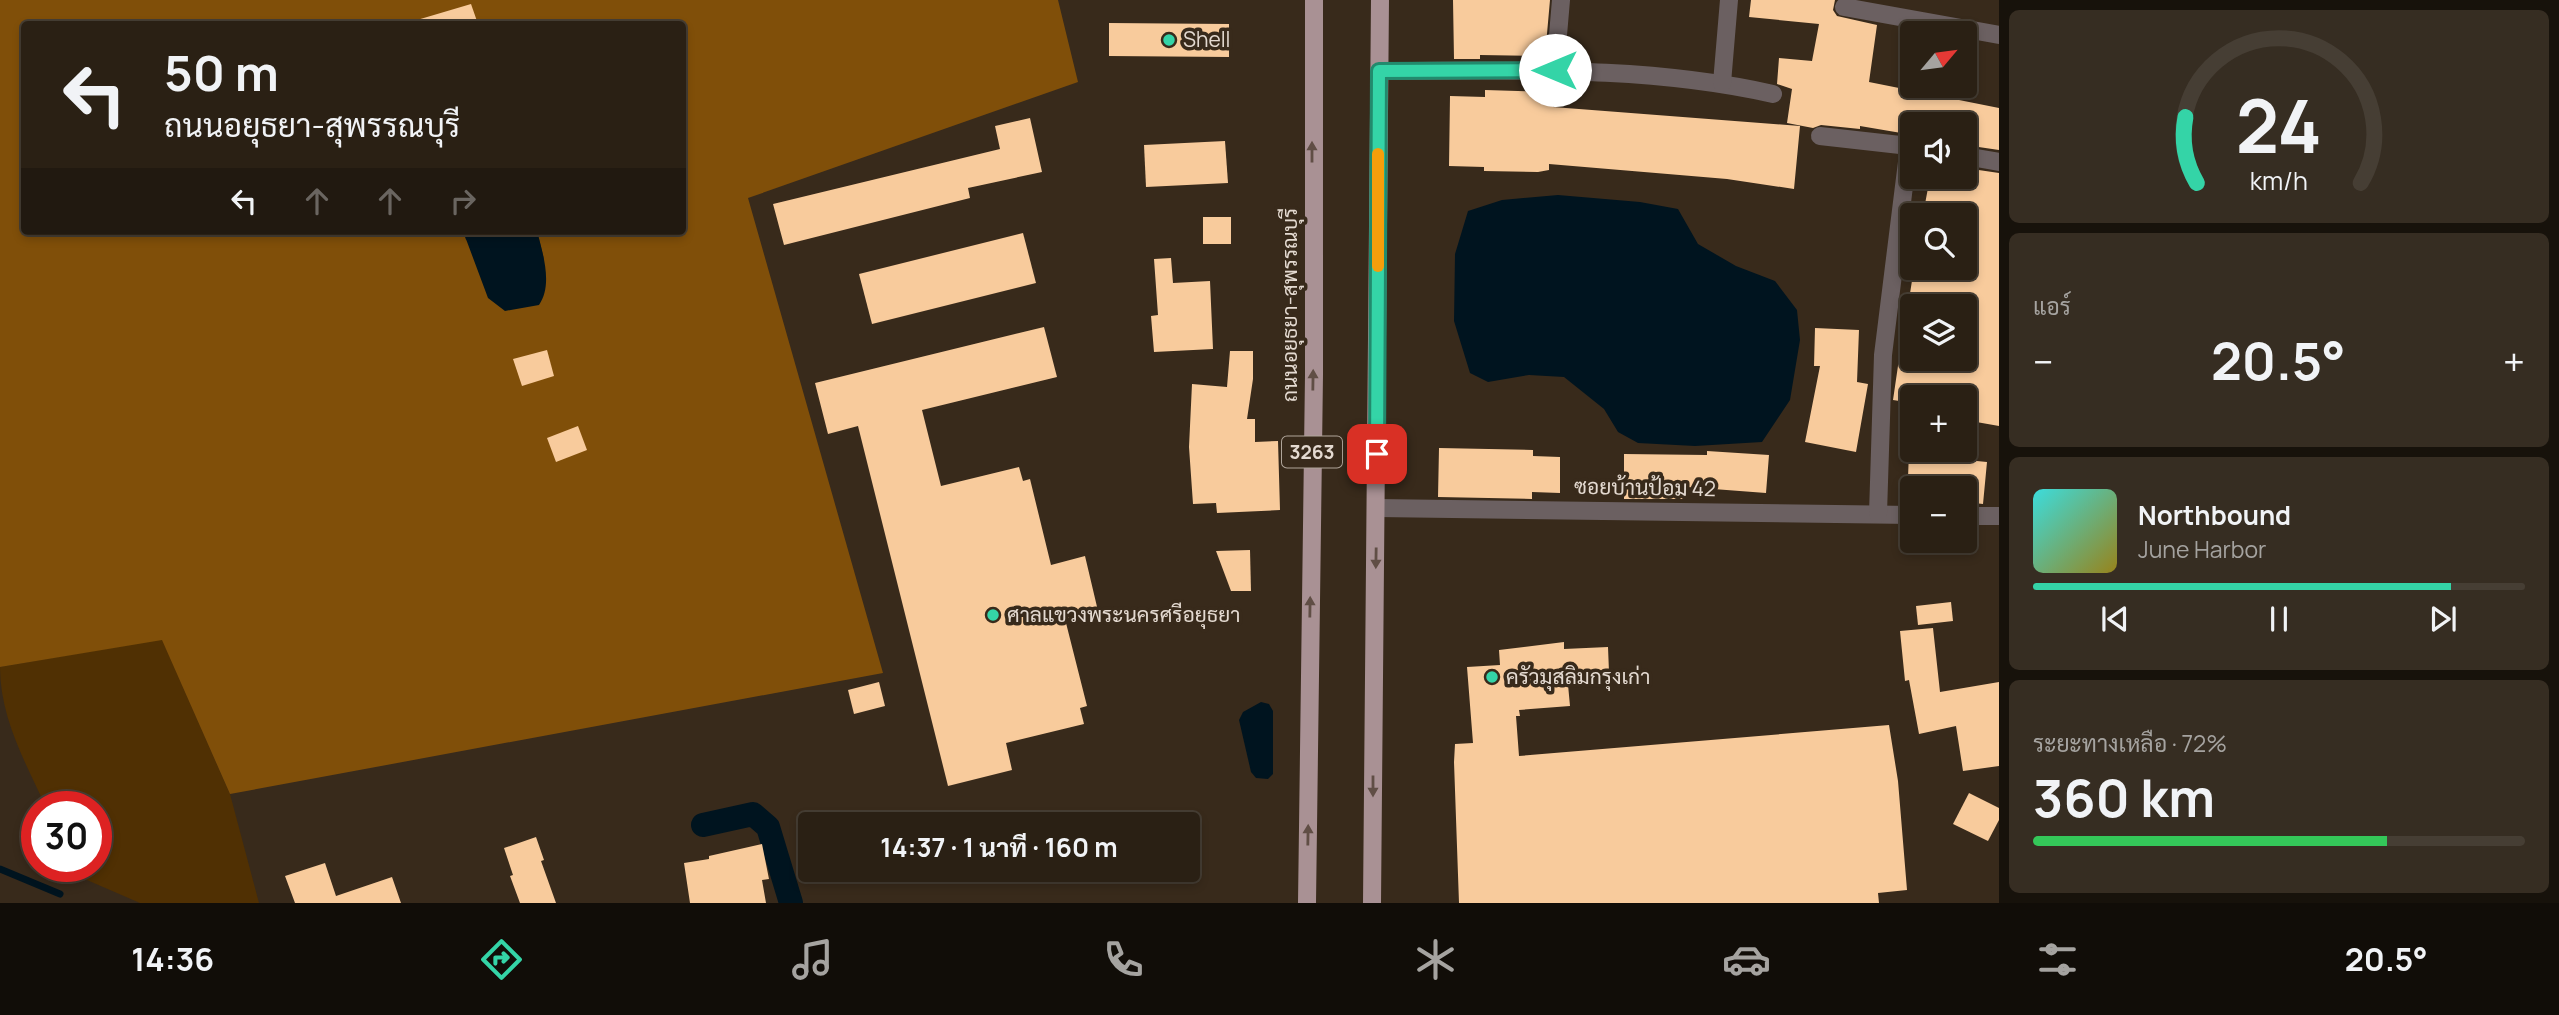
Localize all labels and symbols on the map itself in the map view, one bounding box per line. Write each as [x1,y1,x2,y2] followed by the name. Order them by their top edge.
[1900,21,1978,98] north arrow
[1183,25,1231,53] place label: Shell
[1161,32,1177,48] marker: Shell
[1518,33,1592,107] position arrow
[1307,141,1318,163] one-way arrow
[1275,208,1304,402] street label: ถนนอยุธยา-สุพรรณบุรี
[1308,369,1319,391] one-way arrow
[1347,424,1407,484] pin
[1282,436,1342,467] road number: 3263
[1574,472,1716,502] street label: ซอยบ้านป้อม 42
[1371,547,1382,569] one-way arrow
[1304,596,1315,618] one-way arrow
[1007,600,1240,629] place label: ศาลแขวงพระนครศรีอยุธยา
[985,607,1001,623] marker: ศาลแขวงพระนครศรีอยุธยา
[1506,662,1650,691] place label: ครัวมุสลิมกรุงเก่า
[1484,669,1500,685] marker: ครัวมุสลิมกรุงเก่า
[1367,775,1379,797] one-way arrow
[21,791,112,882] speed limit sign: 30
[1302,824,1314,846] one-way arrow

